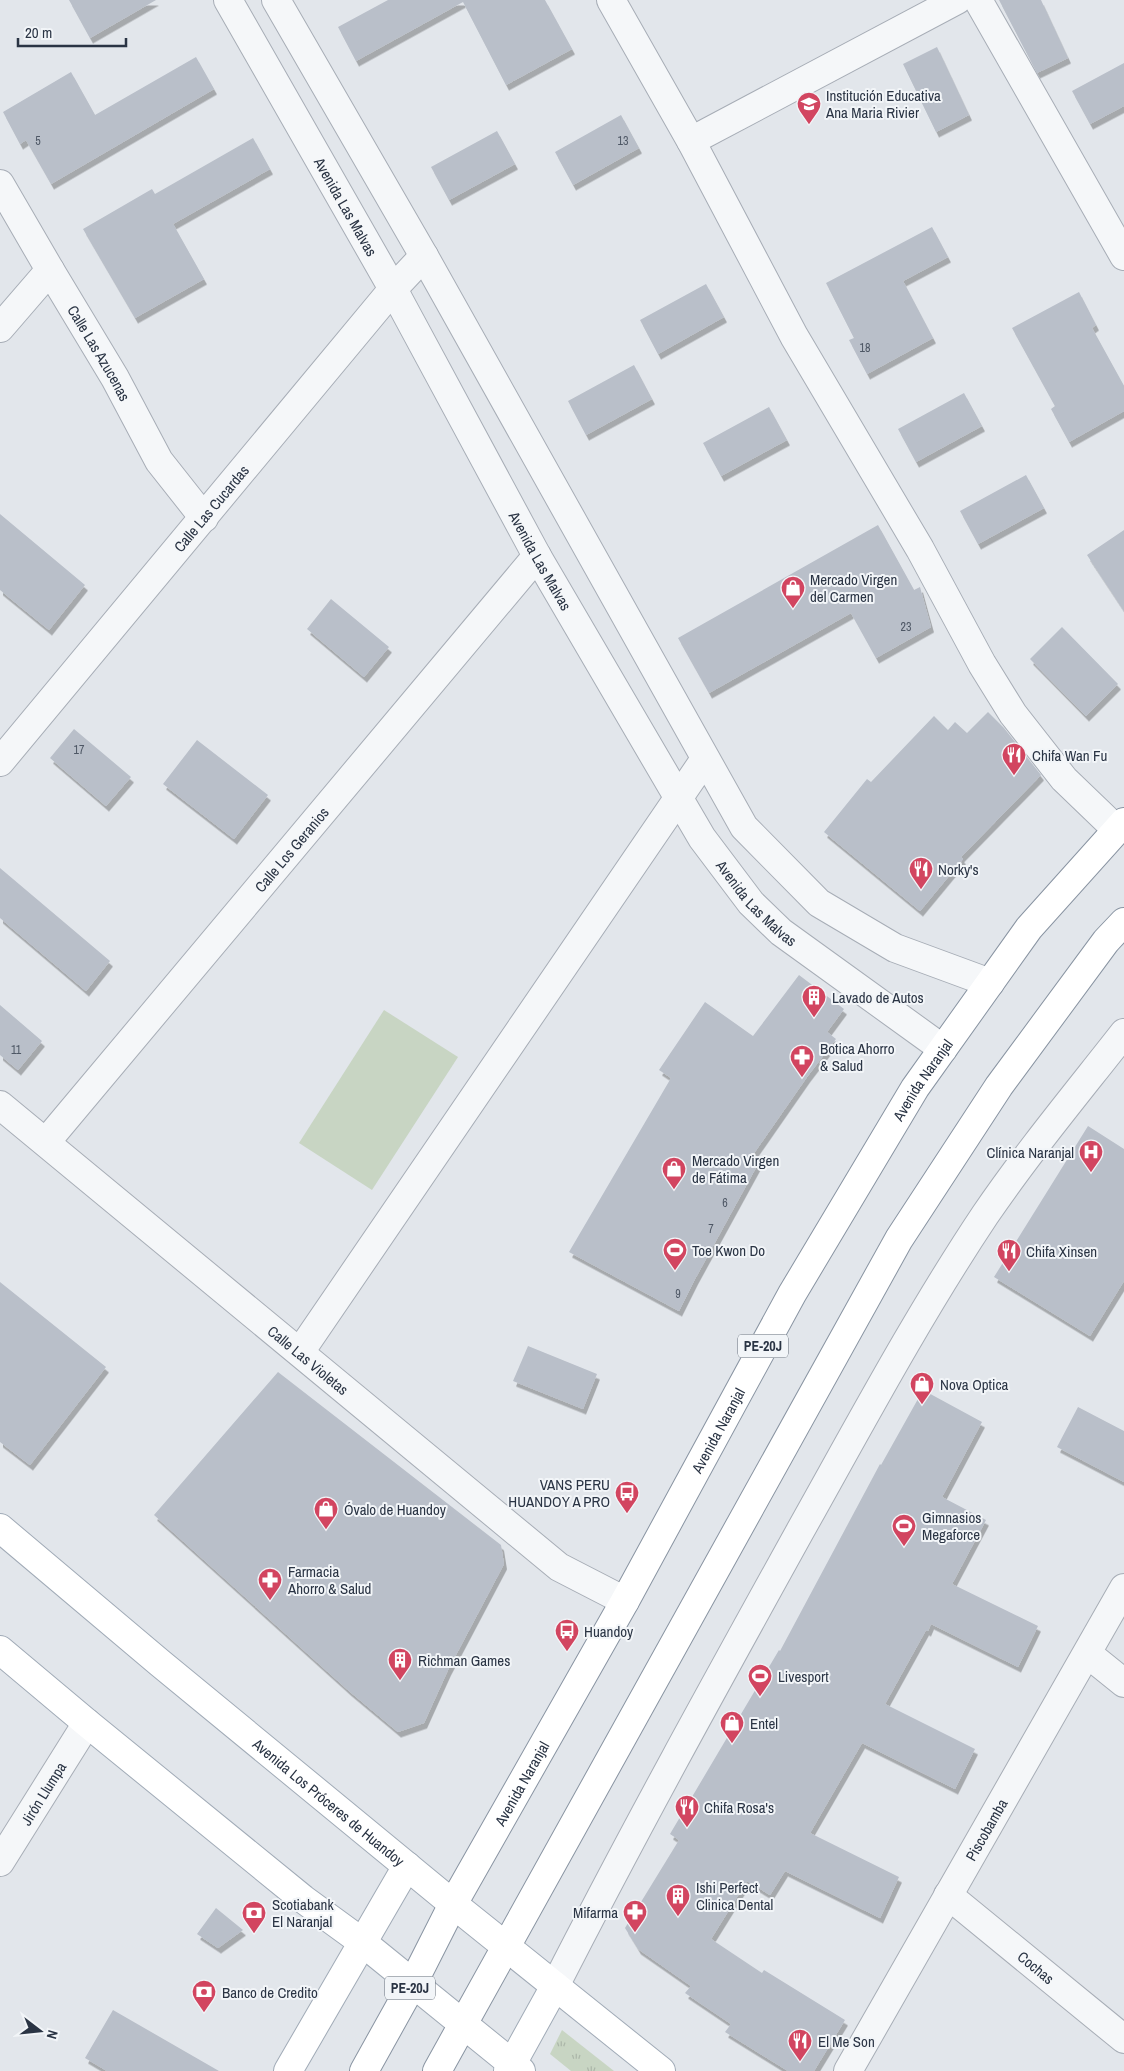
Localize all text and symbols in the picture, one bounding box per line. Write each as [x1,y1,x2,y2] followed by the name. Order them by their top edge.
[18,15,125,47] scale bar
[25,22,52,43] text: 20 m
[825,85,941,123] place label: Institución Educativa Ana Maria Rivier
[796,91,822,125] school or university icon: Institución Educativa Ana Maria Rivier
[35,133,41,149] house number: 5
[618,133,628,149] house number: 13
[309,153,383,260] street label: Avenida Las Malvas
[63,301,136,405] street label: Calle Las Azucenas
[860,340,870,356] house number: 18
[168,460,253,556] street label: Calle Las Cucardas
[504,507,577,614] street label: Avenida Las Malvas
[810,569,897,607] place label: Mercado Virgen del Carmen
[780,575,806,609] shop icon: Mercado Virgen del Carmen
[901,619,911,635] house number: 23
[74,742,85,758] house number: 17
[1001,742,1027,776] restaurant icon: Chifa Wan Fu
[1032,745,1107,766] place label: Chifa Wan Fu
[249,802,333,896] street label: Calle Los Geranios
[711,855,801,951] street label: Avenida Las Malvas
[908,856,934,890] restaurant icon: Norky's
[938,859,979,880] place label: Norky's
[801,984,827,1018] building icon: Lavado de Autos
[832,987,924,1008] place label: Lavado de Autos
[887,1035,957,1125] street label: Avenida Naranjal
[820,1038,895,1076] place label: Botica Ahorro & Salud
[11,1042,22,1058] house number: 11
[789,1044,815,1078] pharmacy icon: Botica Ahorro & Salud
[1078,1139,1104,1173] hospital icon: Clínica Naranjal
[987,1142,1074,1163] place label: Clínica Naranjal
[692,1150,779,1188] place label: Mercado Virgen de Fátima
[661,1156,687,1190] shop icon: Mercado Virgen de Fátima
[722,1195,728,1211] house number: 6
[708,1221,714,1237] house number: 7
[662,1237,688,1271] sports icon: Toe Kwon Do
[996,1238,1022,1272] restaurant icon: Chifa Xinsen
[692,1240,765,1261] place label: Toe Kwon Do
[1026,1241,1097,1262] place label: Chifa Xinsen
[675,1286,681,1302] house number: 9
[263,1320,353,1399] street label: Calle Las Violetas
[738,1334,788,1358] road number: PE-20J
[909,1371,935,1405] shop icon: Nova Optica
[940,1374,1009,1395] place label: Nova Optica
[686,1384,750,1478] street label: Avenida Naranjal
[508,1474,610,1512] place label: VANS PERU HUANDOY A PRO
[614,1480,640,1514] bus stop icon: VANS PERU HUANDOY A PRO
[313,1496,339,1530] shop icon: Óvalo de Huandoy
[344,1499,447,1520] place label: Óvalo de Huandoy
[922,1507,981,1545] place label: Gimnasios Megaforce
[891,1513,917,1547] sports icon: Gimnasios Megaforce
[287,1561,371,1599] place label: Farmacia Ahorro & Salud
[257,1567,283,1601] pharmacy icon: Farmacia Ahorro & Salud
[554,1618,580,1652] bus stop icon: Huandoy
[584,1621,634,1642] place label: Huandoy
[387,1647,413,1681] building icon: Richman Games
[418,1650,510,1671] place label: Richman Games
[747,1663,773,1697] sports icon: Livesport
[778,1666,829,1687] place label: Livesport
[719,1710,745,1744] shop icon: Entel
[750,1713,778,1734] place label: Entel
[248,1733,410,1871] street label: Avenida Los Próceres de Huandoy
[489,1737,554,1830] street label: Avenida Naranjal
[15,1757,71,1829] street label: Jirón Llumpa
[674,1794,700,1828] restaurant icon: Chifa Rosa's
[960,1795,1012,1865] street label: Piscobamba
[704,1797,774,1818] place label: Chifa Rosa's
[696,1877,773,1915] place label: Ishi Perfect Clinica Dental
[665,1883,691,1917] building icon: Ishi Perfect Clinica Dental
[272,1894,334,1932] place label: Scotiabank El Naranjal
[622,1899,648,1933] pharmacy icon: Mifarma
[241,1900,267,1934] bank icon: Scotiabank El Naranjal
[573,1902,618,1923] place label: Mifarma
[1013,1946,1059,1989] street label: Cochas
[385,1976,435,2000] road number: PE-20J
[191,1979,217,2013] bank icon: Banco de Credito
[222,1982,318,2003] place label: Banco de Credito
[15,2006,65,2056] north arrow
[43,2028,62,2041] text: N
[787,2028,813,2062] restaurant icon: El Me Son
[818,2031,875,2052] place label: El Me Son

